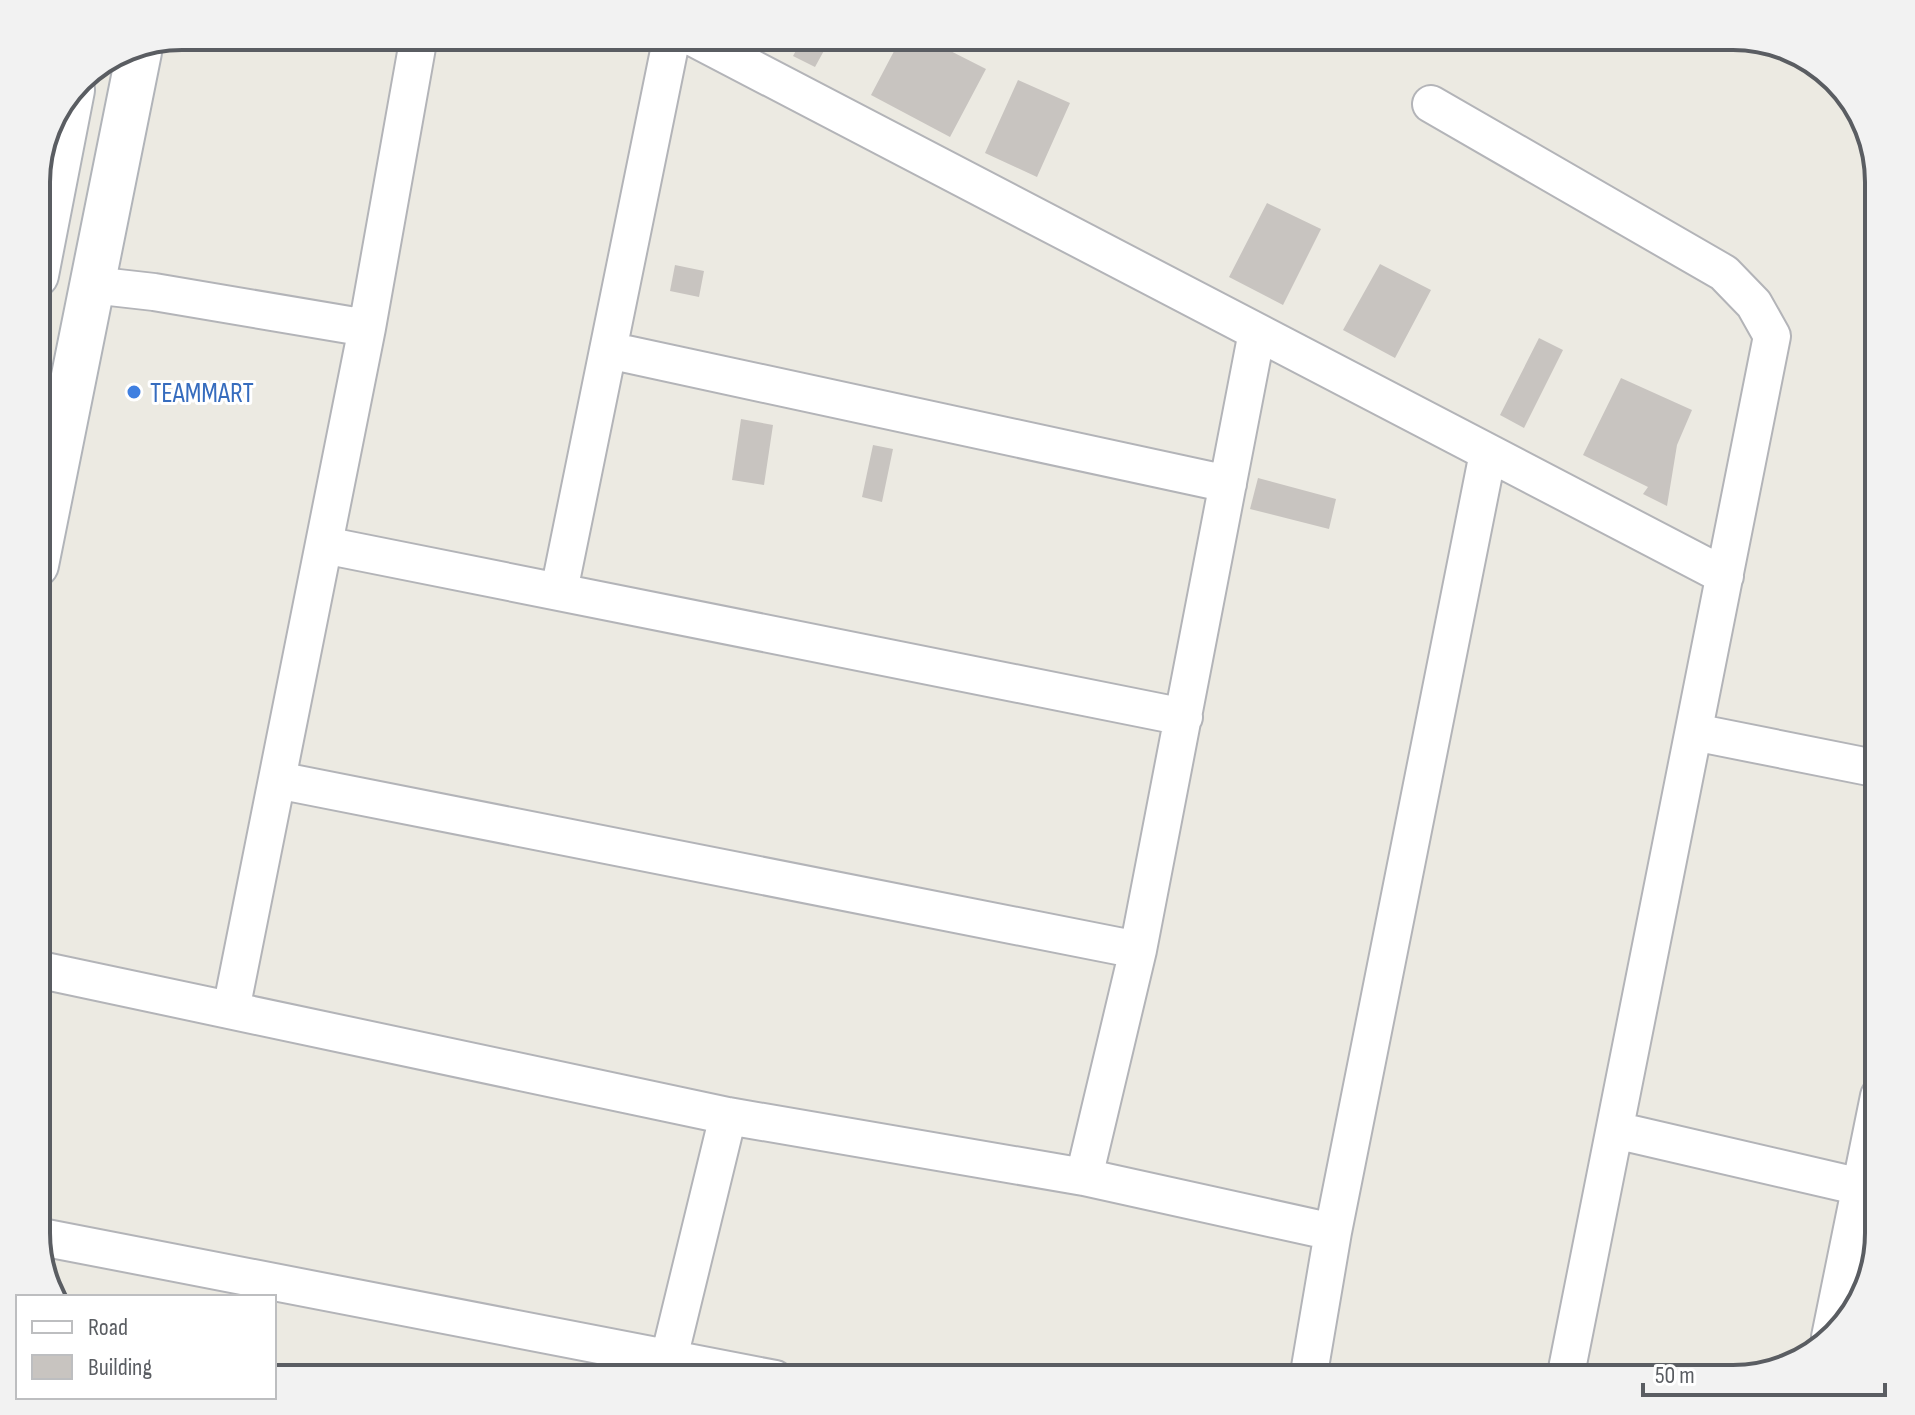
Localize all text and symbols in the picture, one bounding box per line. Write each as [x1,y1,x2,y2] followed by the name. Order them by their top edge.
[150,377,254,410] place label: TEAMMART
[125,383,143,401] marker: TEAMMART
[16,1295,276,1399] legend
[88,1313,128,1342] text: Road
[1643,1347,1885,1397] scale bar
[88,1353,152,1382] text: Building
[1655,1361,1695,1390] text: 50 m

